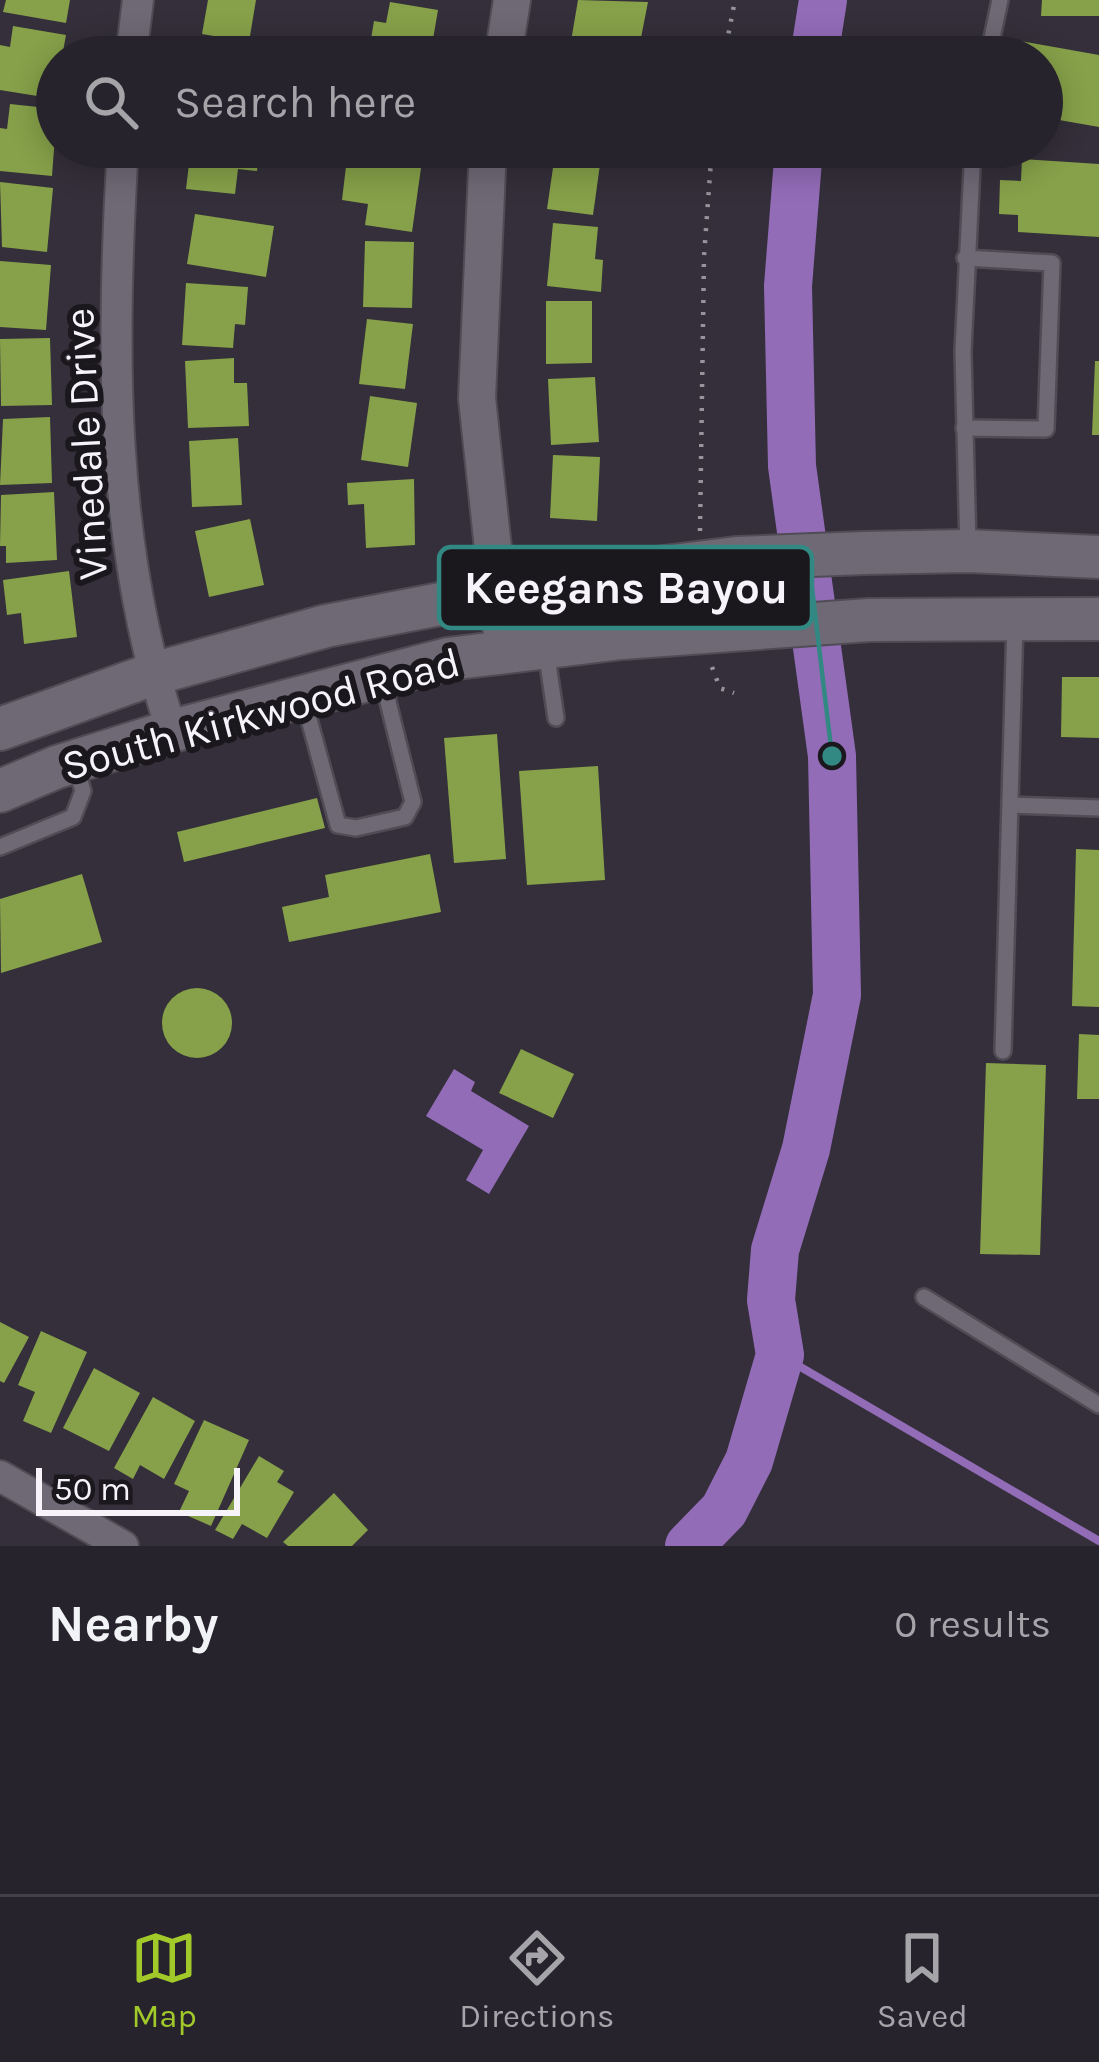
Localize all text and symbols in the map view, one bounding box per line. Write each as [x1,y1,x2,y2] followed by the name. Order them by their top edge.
[36,36,1063,168] search box
[78,69,144,135] icon: search
[174,76,416,128] text: Search here
[54,307,118,581] street label: Vinedale Drive
[439,547,812,628] callout: Keegans Bayou
[464,562,788,615] text: Keegans Bayou
[57,637,465,791] street label: South Kirkwood Road
[36,1462,240,1515] scale bar
[54,1470,131,1508] text: 50 m
[48,1594,218,1654] text: Nearby
[894,1601,1051,1647] text: 0 results
[131,1925,197,2035] tab: Map
[459,1925,614,2035] tab: Directions
[877,1925,968,2035] tab: Saved

